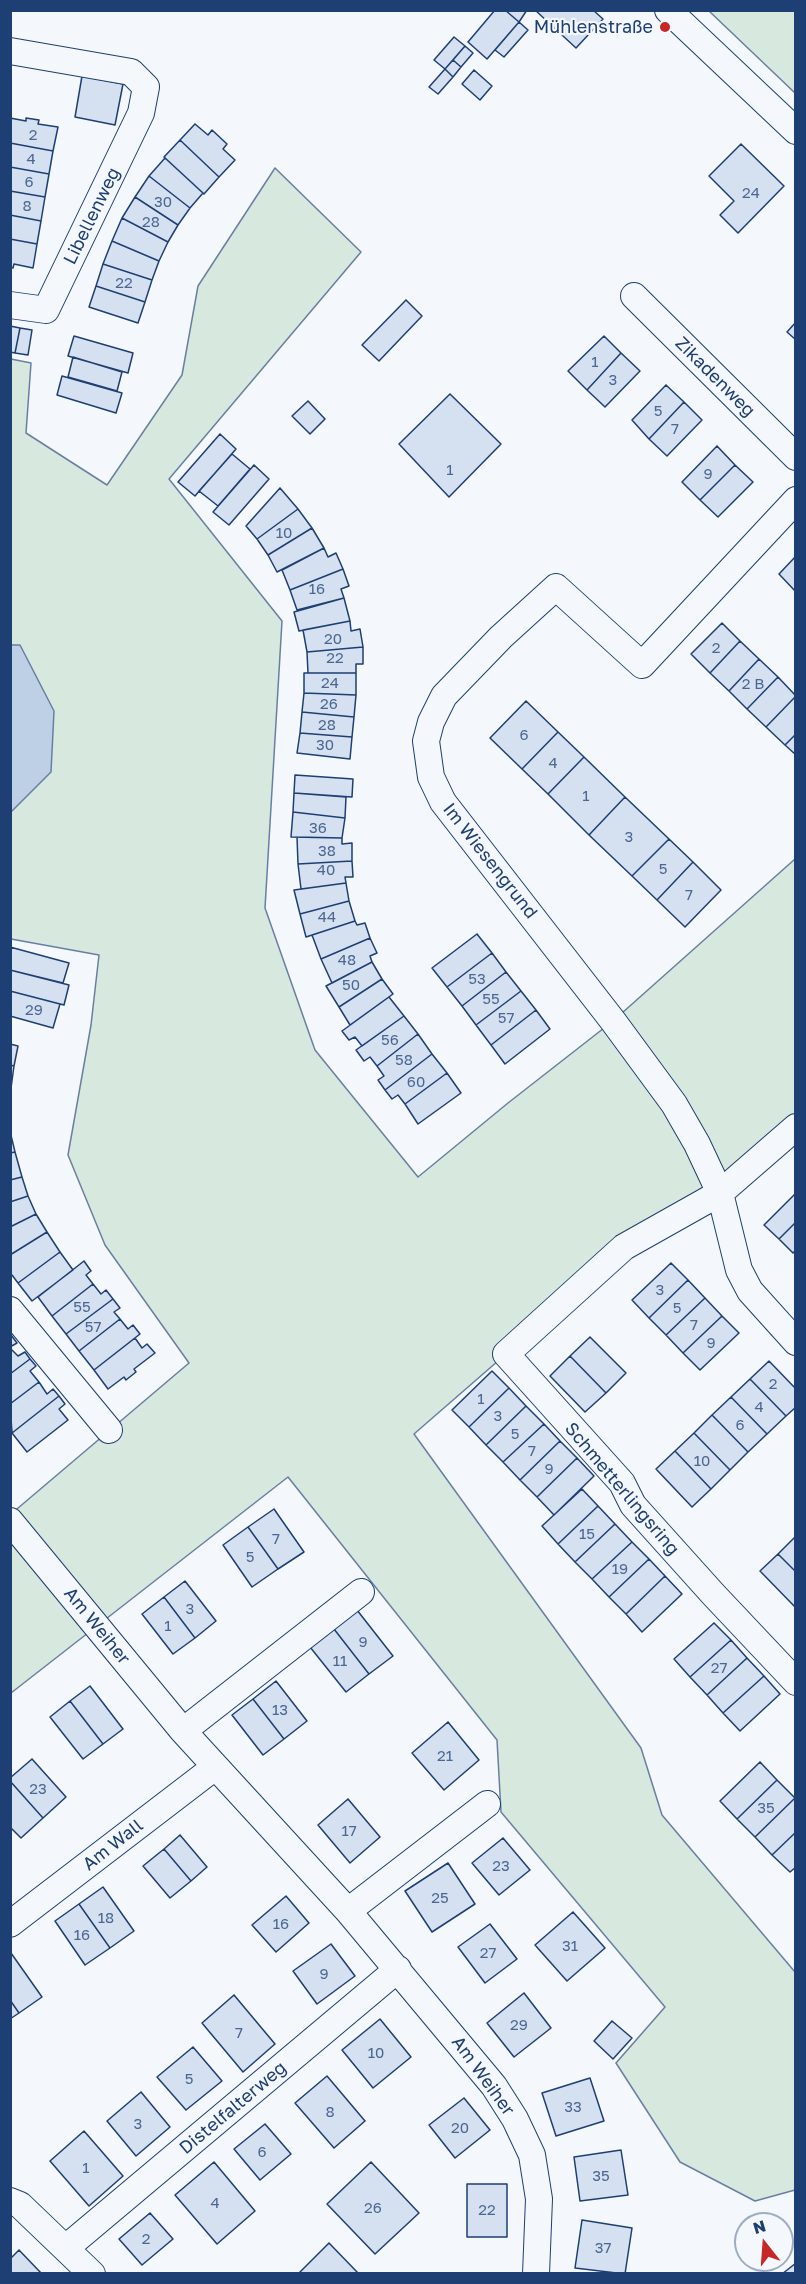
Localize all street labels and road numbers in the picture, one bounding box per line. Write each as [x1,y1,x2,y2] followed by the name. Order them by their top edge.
[59,164,125,268] street label: Libellenweg
[671,333,759,421] street label: Zikadenweg
[438,799,542,923] street label: Im Wiesengrund
[560,1418,684,1560] street label: Schmetterlingsring
[59,1583,135,1669] street label: Am Weiher
[78,1815,148,1875] street label: Am Wall
[447,2032,519,2120] street label: Am Weiher
[175,2057,291,2159] street label: Distelfalterweg

